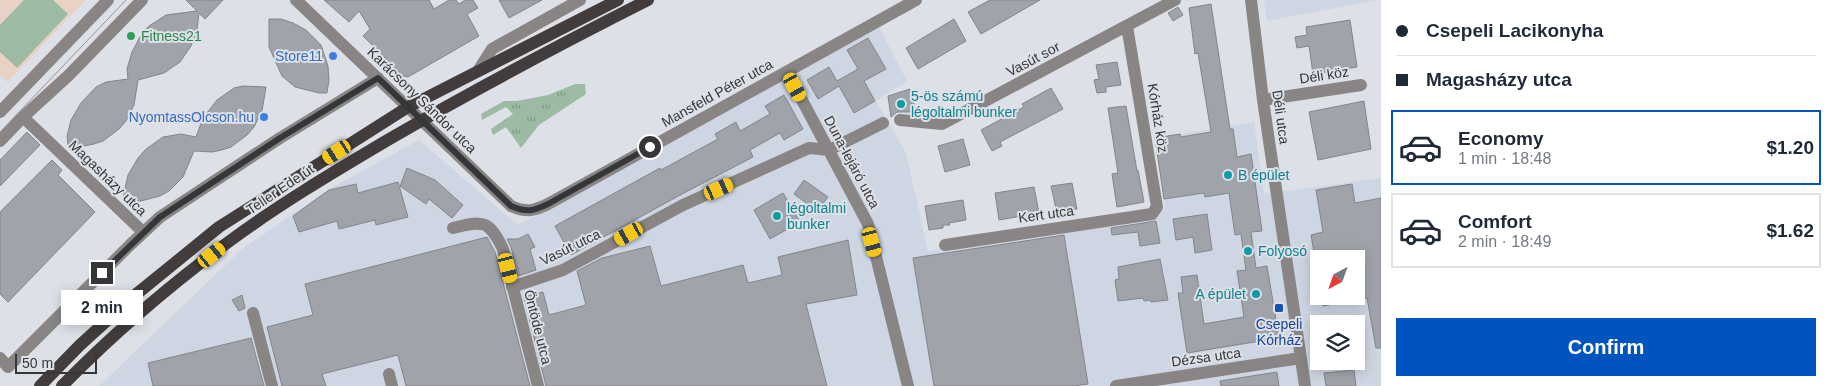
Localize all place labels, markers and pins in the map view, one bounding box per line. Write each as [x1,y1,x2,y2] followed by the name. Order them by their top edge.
[141,28,202,44] place label: Fitness21
[125,30,137,42] marker: Fitness21
[275,48,323,64] place label: Store11
[327,50,339,62] marker: Store11
[911,88,1017,120] place label: 5-ös számú légoltalmi bunker
[895,98,907,110] marker: 5-ös számú légoltalmi bunker
[129,109,254,125] place label: NyomtassOlcson.hu
[258,111,270,123] marker: NyomtassOlcson.hu
[1238,167,1289,183] place label: B épület
[1222,169,1234,181] marker: B épület
[787,200,846,232] place label: légoltalmi bunker
[771,210,783,222] marker: légoltalmi bunker
[1258,243,1307,259] place label: Folyosó
[1242,245,1254,257] marker: Folyosó
[1195,286,1246,302] place label: A épület
[1250,288,1262,300] marker: A épület
[1273,302,1285,314] marker: Csepeli Kórház
[1256,316,1302,348] place label: Csepeli Kórház

